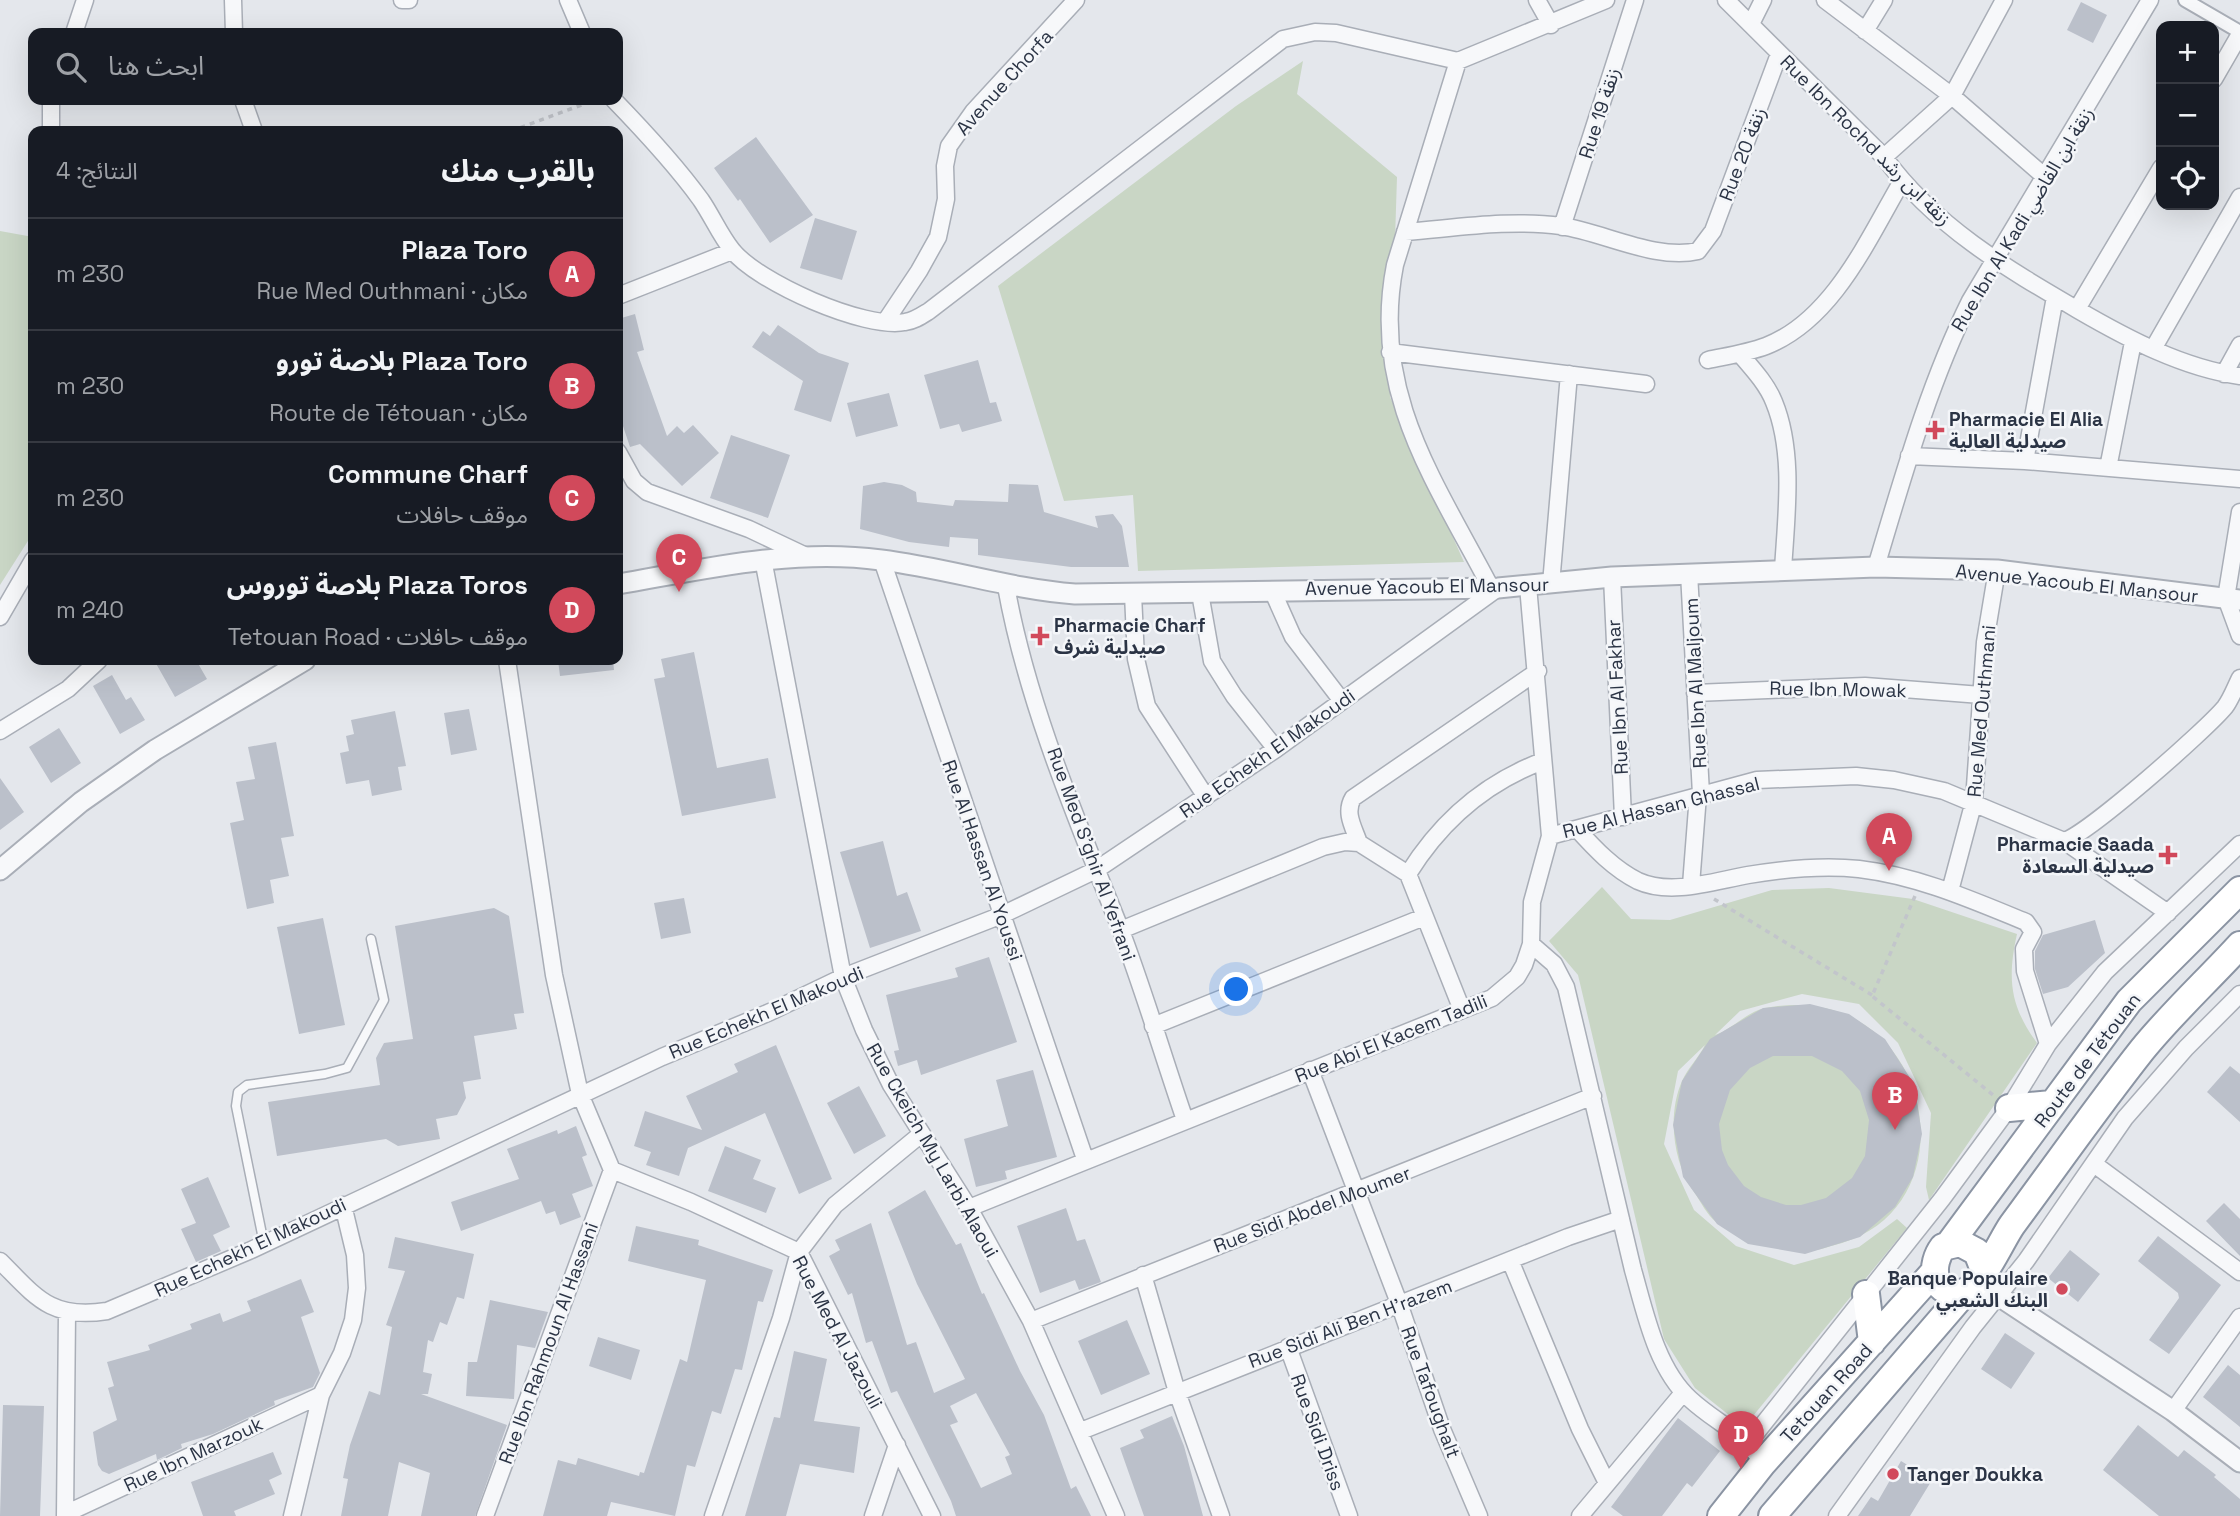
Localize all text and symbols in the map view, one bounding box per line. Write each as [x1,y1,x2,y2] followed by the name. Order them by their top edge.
[2156,21,2219,210] map controls
[2156,21,2219,84] button: +
[950,24,1059,140] street label: Avenue Chorfa
[28,28,623,105] search box
[52,48,90,86] icon: search
[108,49,204,83] text: ابحث هنا
[1775,50,1956,231] street label: Rue Ibn Rochd زنقة ابن رشد
[1573,64,1626,162] street label: Rue 19 زنقة
[2156,84,2219,147] button: −
[1945,102,2101,337] street label: Rue Ibn Al Kadi زنقة ابن القاضي
[1713,104,1772,205] street label: Rue 20 زنقة
[2156,147,2219,210] button: locate
[441,151,595,190] text: بالقرب منك
[56,156,138,186] text: النتائج: 4
[402,233,528,267] text: Plaza Toro
[56,259,124,289] text: 230 m
[565,259,579,289] text: A
[256,276,528,306] text: مكان · Rue Med Outhmani
[276,344,528,378] text: Plaza Toro بلاصة تورو
[56,371,124,401] text: 230 m
[564,371,580,401] text: B
[269,398,528,428] text: مكان · Route de Tétouan
[1949,407,2103,454] place label: Pharmacie El Alia صيدلية العالية
[1927,422,1943,438] marker: Pharmacie El Alia صيدلية العالية
[328,457,528,491] text: Commune Charf
[56,483,124,513] text: 230 m
[565,483,579,513] text: C
[396,500,528,530] text: موقف حافلات
[656,534,702,592] pin: C
[1954,558,2200,609] street label: Avenue Yacoub El Mansour
[227,568,528,602] text: Plaza Toros بلاصة توروس
[1305,572,1549,601] street label: Avenue Yacoub El Mansour
[56,595,124,625] text: 240 m
[564,595,580,625] text: D
[1679,597,1712,769] street label: Rue Ibn Al Maljoum
[1054,613,1205,660] place label: Pharmacie Charf صيدلية شرف
[1601,619,1634,775] street label: Rue Ibn Al Fakhar
[228,622,528,652] text: موقف حافلات · Tetouan Road
[1962,624,2001,798] street label: Rue Med Outhmani
[1032,628,1048,644] marker: Pharmacie Charf صيدلية شرف
[1769,676,1907,703] street label: Rue Ibn Mowak
[1175,683,1360,824] street label: Rue Echekh El Makoudi
[1041,744,1142,964] street label: Rue Med S'ghir Al Yefrani
[936,756,1029,964] street label: Rue Al Hassan Al Youssi
[1560,771,1762,844] street label: Rue Al Hassan Ghassal
[1866,813,1912,871] pin: A
[1997,832,2154,879] place label: Pharmacie Saada صيدلية السعادة
[2160,847,2176,863] marker: Pharmacie Saada صيدلية السعادة
[665,960,867,1065] street label: Rue Echekh El Makoudi
[1219,972,1253,1006] your location
[1291,988,1491,1089] street label: Rue Abi El Kacem Tadili
[2029,988,2146,1133] street label: Route de Tétouan
[861,1038,1004,1262] street label: Rue Ckeich My Larbi Alaoui
[1872,1072,1918,1130] pin: B
[1210,1160,1414,1259] street label: Rue Sidi Abdel Moumer
[150,1192,350,1303] street label: Rue Echekh El Makoudi
[493,1219,604,1468] street label: Rue Ibn Rahmoun Al Hassani
[787,1251,888,1413] street label: Rue Med Al Jazouli
[1887,1266,2048,1315] place label: Banque Populaire البنك الشعبي
[1245,1273,1456,1374] street label: Rue Sidi Ali Ben H'razem
[2054,1281,2070,1297] marker: Banque Populaire البنك الشعبي
[1395,1323,1466,1462] street label: Rue Tafoughalt
[1775,1338,1878,1449] street label: Tetouan Road
[1285,1370,1350,1494] street label: Rue Sidi Driss
[120,1411,267,1498] street label: Rue Ibn Marzouk
[1718,1411,1764,1469] pin: D
[1907,1462,2043,1487] place label: Tanger Doukka
[1885,1466,1901,1482] marker: Tanger Doukka

